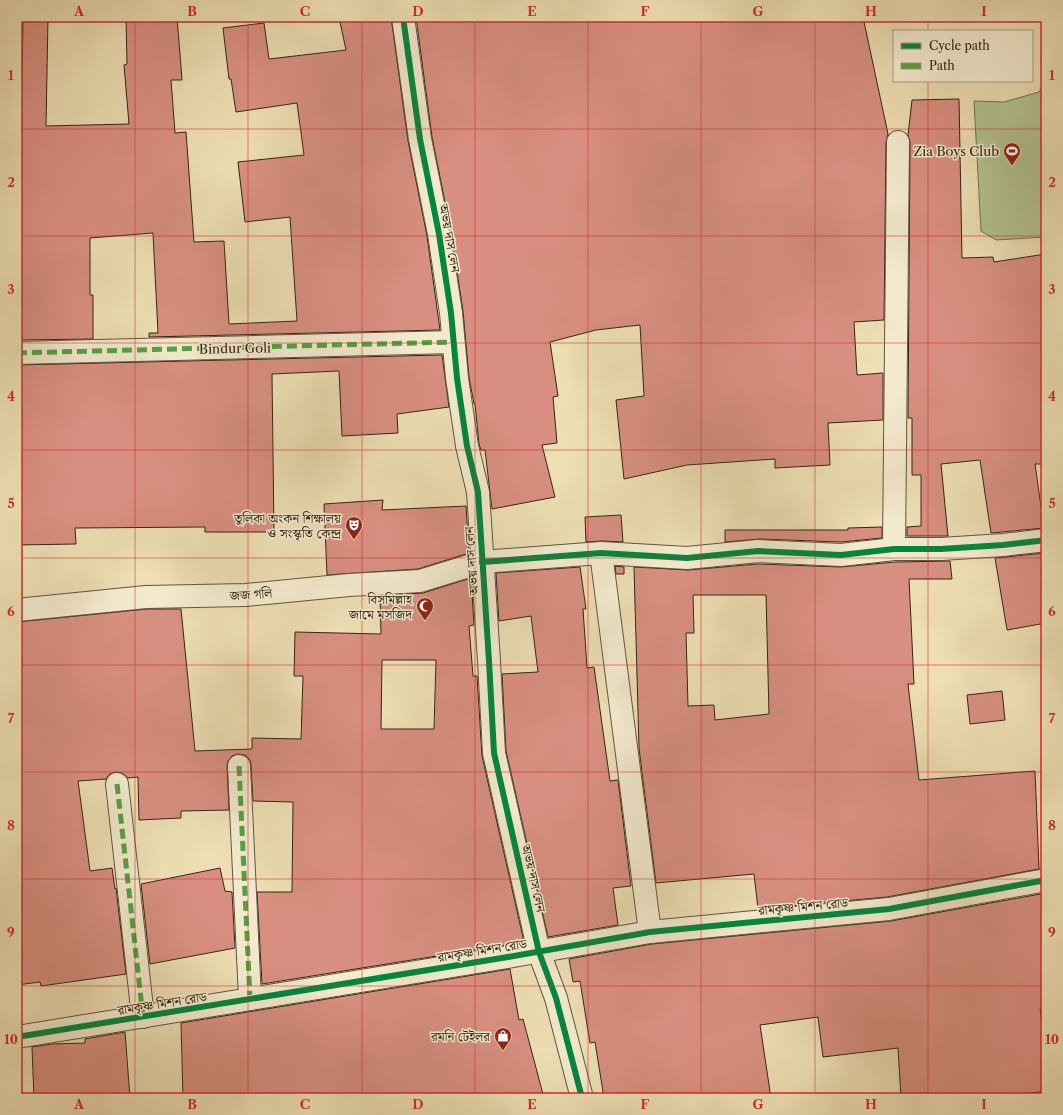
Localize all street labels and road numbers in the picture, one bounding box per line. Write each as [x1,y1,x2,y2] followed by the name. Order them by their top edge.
[436,202,464,275] street label: অভয় দাস লেন
[199,339,271,357] street label: Bindur Goli
[461,525,481,597] street label: অভয় দাস লেন
[228,584,274,604] street label: জজ গলি
[518,842,550,915] street label: অভয় দাস লেন
[756,894,850,919] street label: রামকৃষ্ণ মিশন রোড
[435,935,529,966] street label: রামকৃষ্ণ মিশন রোড
[115,988,209,1019] street label: রামকৃষ্ণ মিশন রোড

